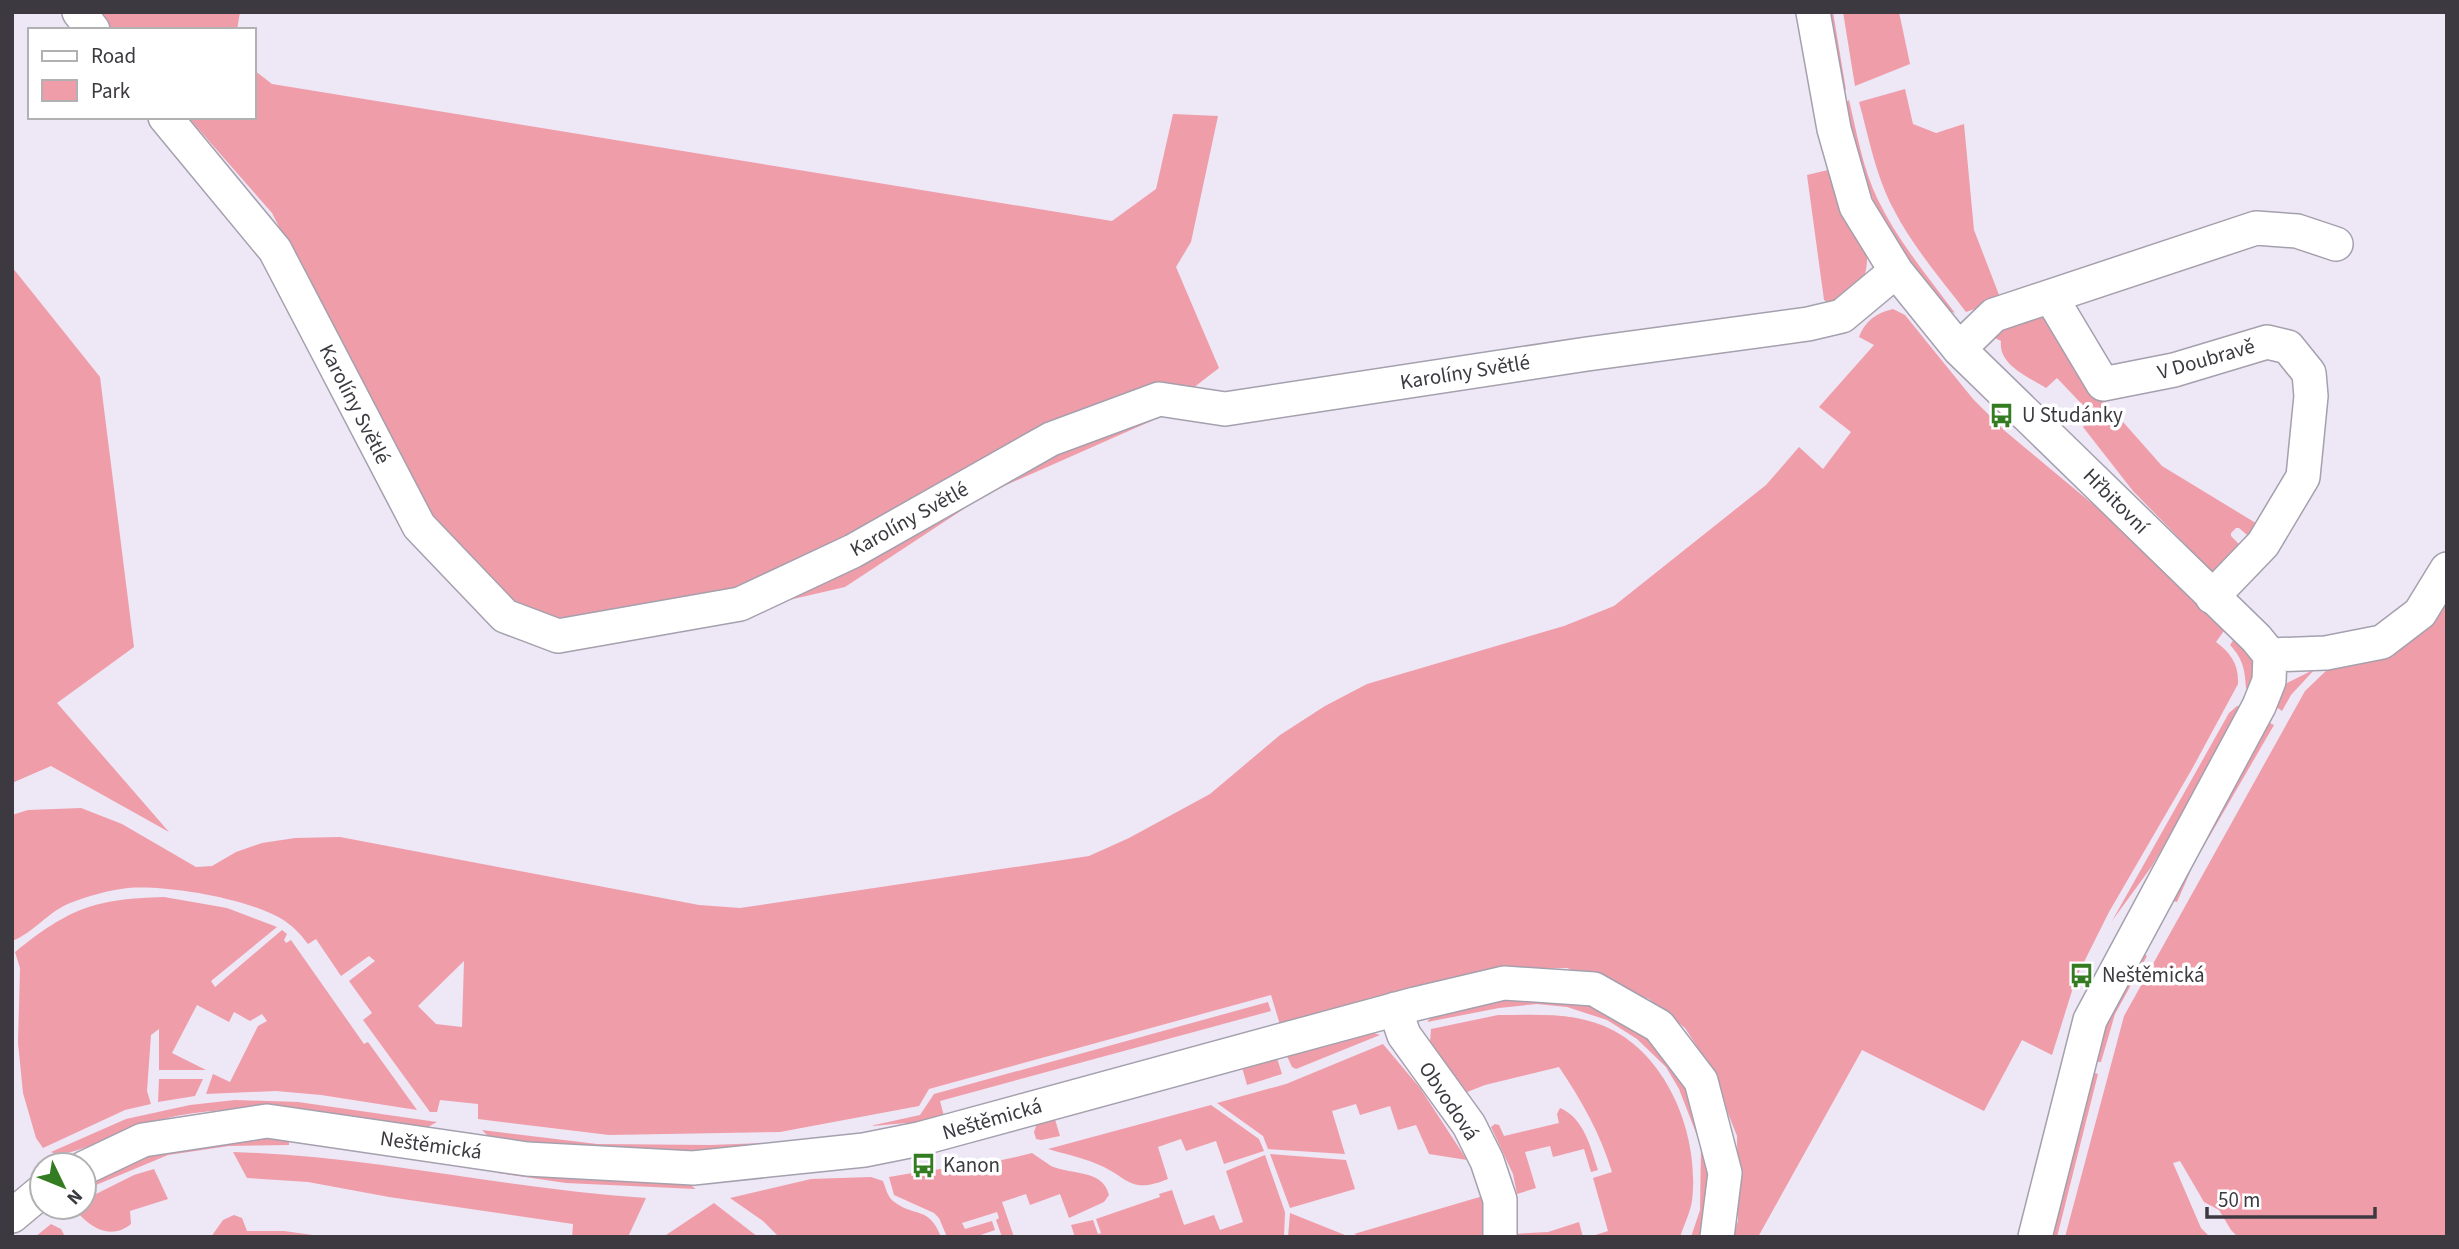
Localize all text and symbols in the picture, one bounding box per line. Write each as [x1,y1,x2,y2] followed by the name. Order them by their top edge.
[28,28,256,119] legend
[91,41,136,71] text: Road
[91,76,131,106] text: Park
[2154,331,2258,387] street label: V Doubravě
[312,339,398,469] street label: Karolíny Světlé
[1398,347,1532,397] street label: Karolíny Světlé
[2022,400,2123,430] place label: U Studánky
[1988,401,2016,429] bus stop icon: U Studánky
[2076,461,2156,541] street label: Hřbitovní
[844,474,974,564] street label: Karolíny Světlé
[2102,960,2205,990] place label: Neštěmická
[2068,961,2096,989] bus stop icon: Neštěmická
[1412,1055,1486,1147] street label: Obvodová
[939,1090,1045,1148] street label: Neštěmická
[378,1123,484,1167] street label: Neštěmická
[943,1150,1000,1180] place label: Kanon
[28,1151,98,1221] north arrow
[909,1151,937,1179] bus stop icon: Kanon
[2207,1176,2375,1220] scale bar
[60,1183,89,1210] text: N
[2218,1185,2260,1215] text: 50 m

